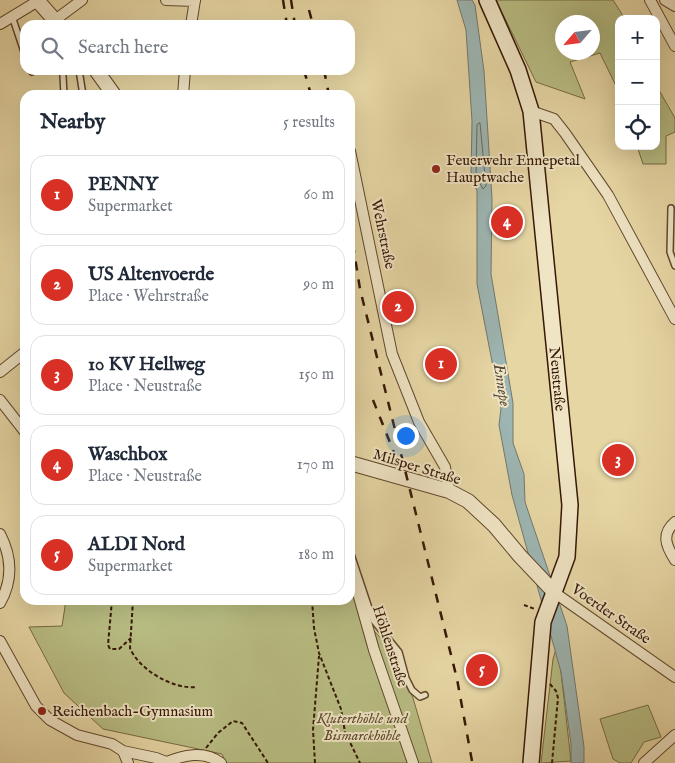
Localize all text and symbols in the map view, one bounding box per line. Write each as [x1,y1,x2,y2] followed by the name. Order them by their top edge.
[555,15,600,60] north arrow
[615,15,660,150] map controls
[615,15,660,60] button: +
[20,20,355,75] search box
[38,34,66,62] icon: search
[78,36,169,60] text: Search here
[615,60,660,105] button: −
[615,105,660,150] button: locate
[40,109,105,136] text: Nearby
[283,113,335,133] text: 5 results
[446,151,581,187] place label: Feuerwehr Ennepetal Hauptwache
[430,163,442,175] marker: Feuerwehr Ennepetal Hauptwache
[88,173,158,197] text: PENNY
[54,185,60,205] text: 1
[304,185,334,205] text: 60 m
[88,197,173,217] text: Supermarket
[366,197,400,271] street label: Wehrstraße
[491,203,523,241] pin: 4
[88,263,214,287] text: US Altenvoerde
[53,275,61,295] text: 2
[303,275,334,295] text: 90 m
[88,287,209,307] text: Place · Wehrstraße
[382,288,414,326] pin: 2
[425,345,457,383] pin: 1
[545,346,570,412] street label: Neustraße
[88,353,205,377] text: 10 KV Hellweg
[488,361,514,408] water label: Ennepe
[54,365,60,385] text: 3
[299,365,334,385] text: 150 m
[88,377,202,397] text: Place · Neustraße
[393,423,419,449] your location
[602,441,634,479] pin: 3
[88,443,168,467] text: Waschbox
[371,445,463,489] street label: Milsper Straße
[53,455,61,475] text: 4
[297,455,334,475] text: 170 m
[88,467,202,487] text: Place · Neustraße
[88,533,185,557] text: ALDI Nord
[54,545,60,565] text: 5
[298,545,334,565] text: 180 m
[88,557,173,577] text: Supermarket
[567,579,654,648] street label: Voerder Straße
[368,603,412,689] street label: Höhlenstraße
[466,651,498,689] pin: 5
[52,702,214,721] place label: Reichenbach-Gymnasium
[36,705,48,717] marker: Reichenbach-Gymnasium
[316,709,408,745] park label: Kluterthöhle und Bismarckhöhle

